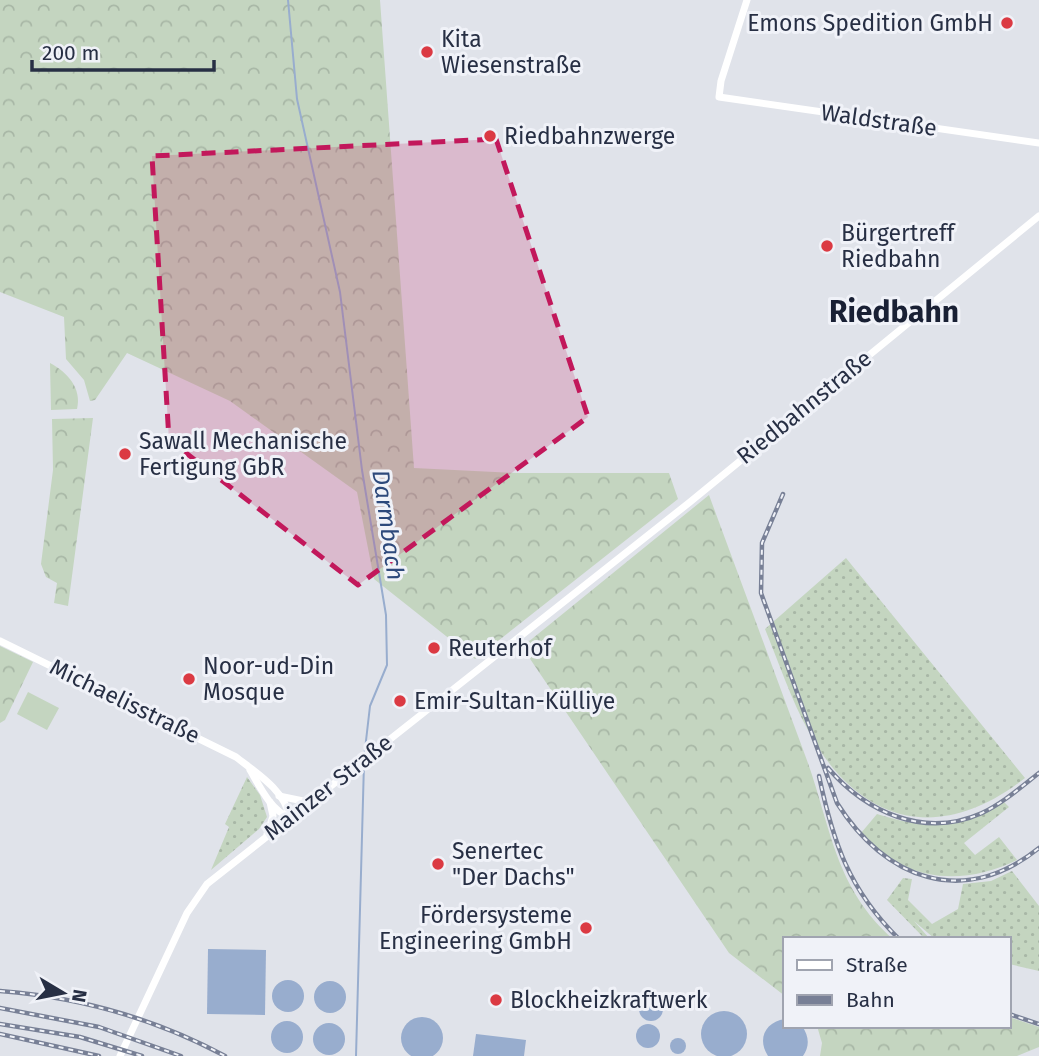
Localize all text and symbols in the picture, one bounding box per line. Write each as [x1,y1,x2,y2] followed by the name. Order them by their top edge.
[747,9,993,37] place label: Emons Spedition GmbH
[999,15,1015,31] marker: Emons Spedition GmbH
[441,25,582,79] place label: Kita Wiesenstraße
[32,28,214,72] scale bar
[42,40,99,66] text: 200 m
[419,44,435,60] marker: Kita Wiesenstraße
[819,98,939,142] street label: Waldstraße
[504,122,675,150] place label: Riedbahnzwerge
[482,128,498,144] marker: Riedbahnzwerge
[841,219,957,273] place label: Bürgertreff Riedbahn
[819,238,835,254] marker: Bürgertreff Riedbahn
[829,294,959,330] district label: Riedbahn
[731,344,877,470] street label: Riedbahnstraße
[139,427,347,481] place label: Sawall Mechanische Fertigung GbR
[117,446,133,462] marker: Sawall Mechanische Fertigung GbR
[366,468,410,582] water label: Darmbach
[448,634,554,662] place label: Reuterhof
[426,640,442,656] marker: Reuterhof
[203,652,334,706] place label: Noor-ud-Din Mosque
[45,653,205,749] street label: Michaelisstraße
[181,671,197,687] marker: Noor-ud-Din Mosque
[414,687,615,715] place label: Emir-Sultan-Külliye
[392,693,408,709] marker: Emir-Sultan-Külliye
[258,728,398,846] street label: Mainzer Straße
[452,837,575,891] place label: Senertec "Der Dachs"
[430,856,446,872] marker: Senertec "Der Dachs"
[379,901,572,955] place label: Fördersysteme Engineering GmbH
[578,920,594,936] marker: Fördersysteme Engineering GmbH
[783,937,1011,1028] legend
[846,952,908,978] text: Straße
[28,958,98,1028] north arrow
[510,986,708,1014] place label: Blockheizkraftwerk
[846,987,895,1013] text: Bahn
[67,988,92,1004] text: N
[488,992,504,1008] marker: Blockheizkraftwerk

